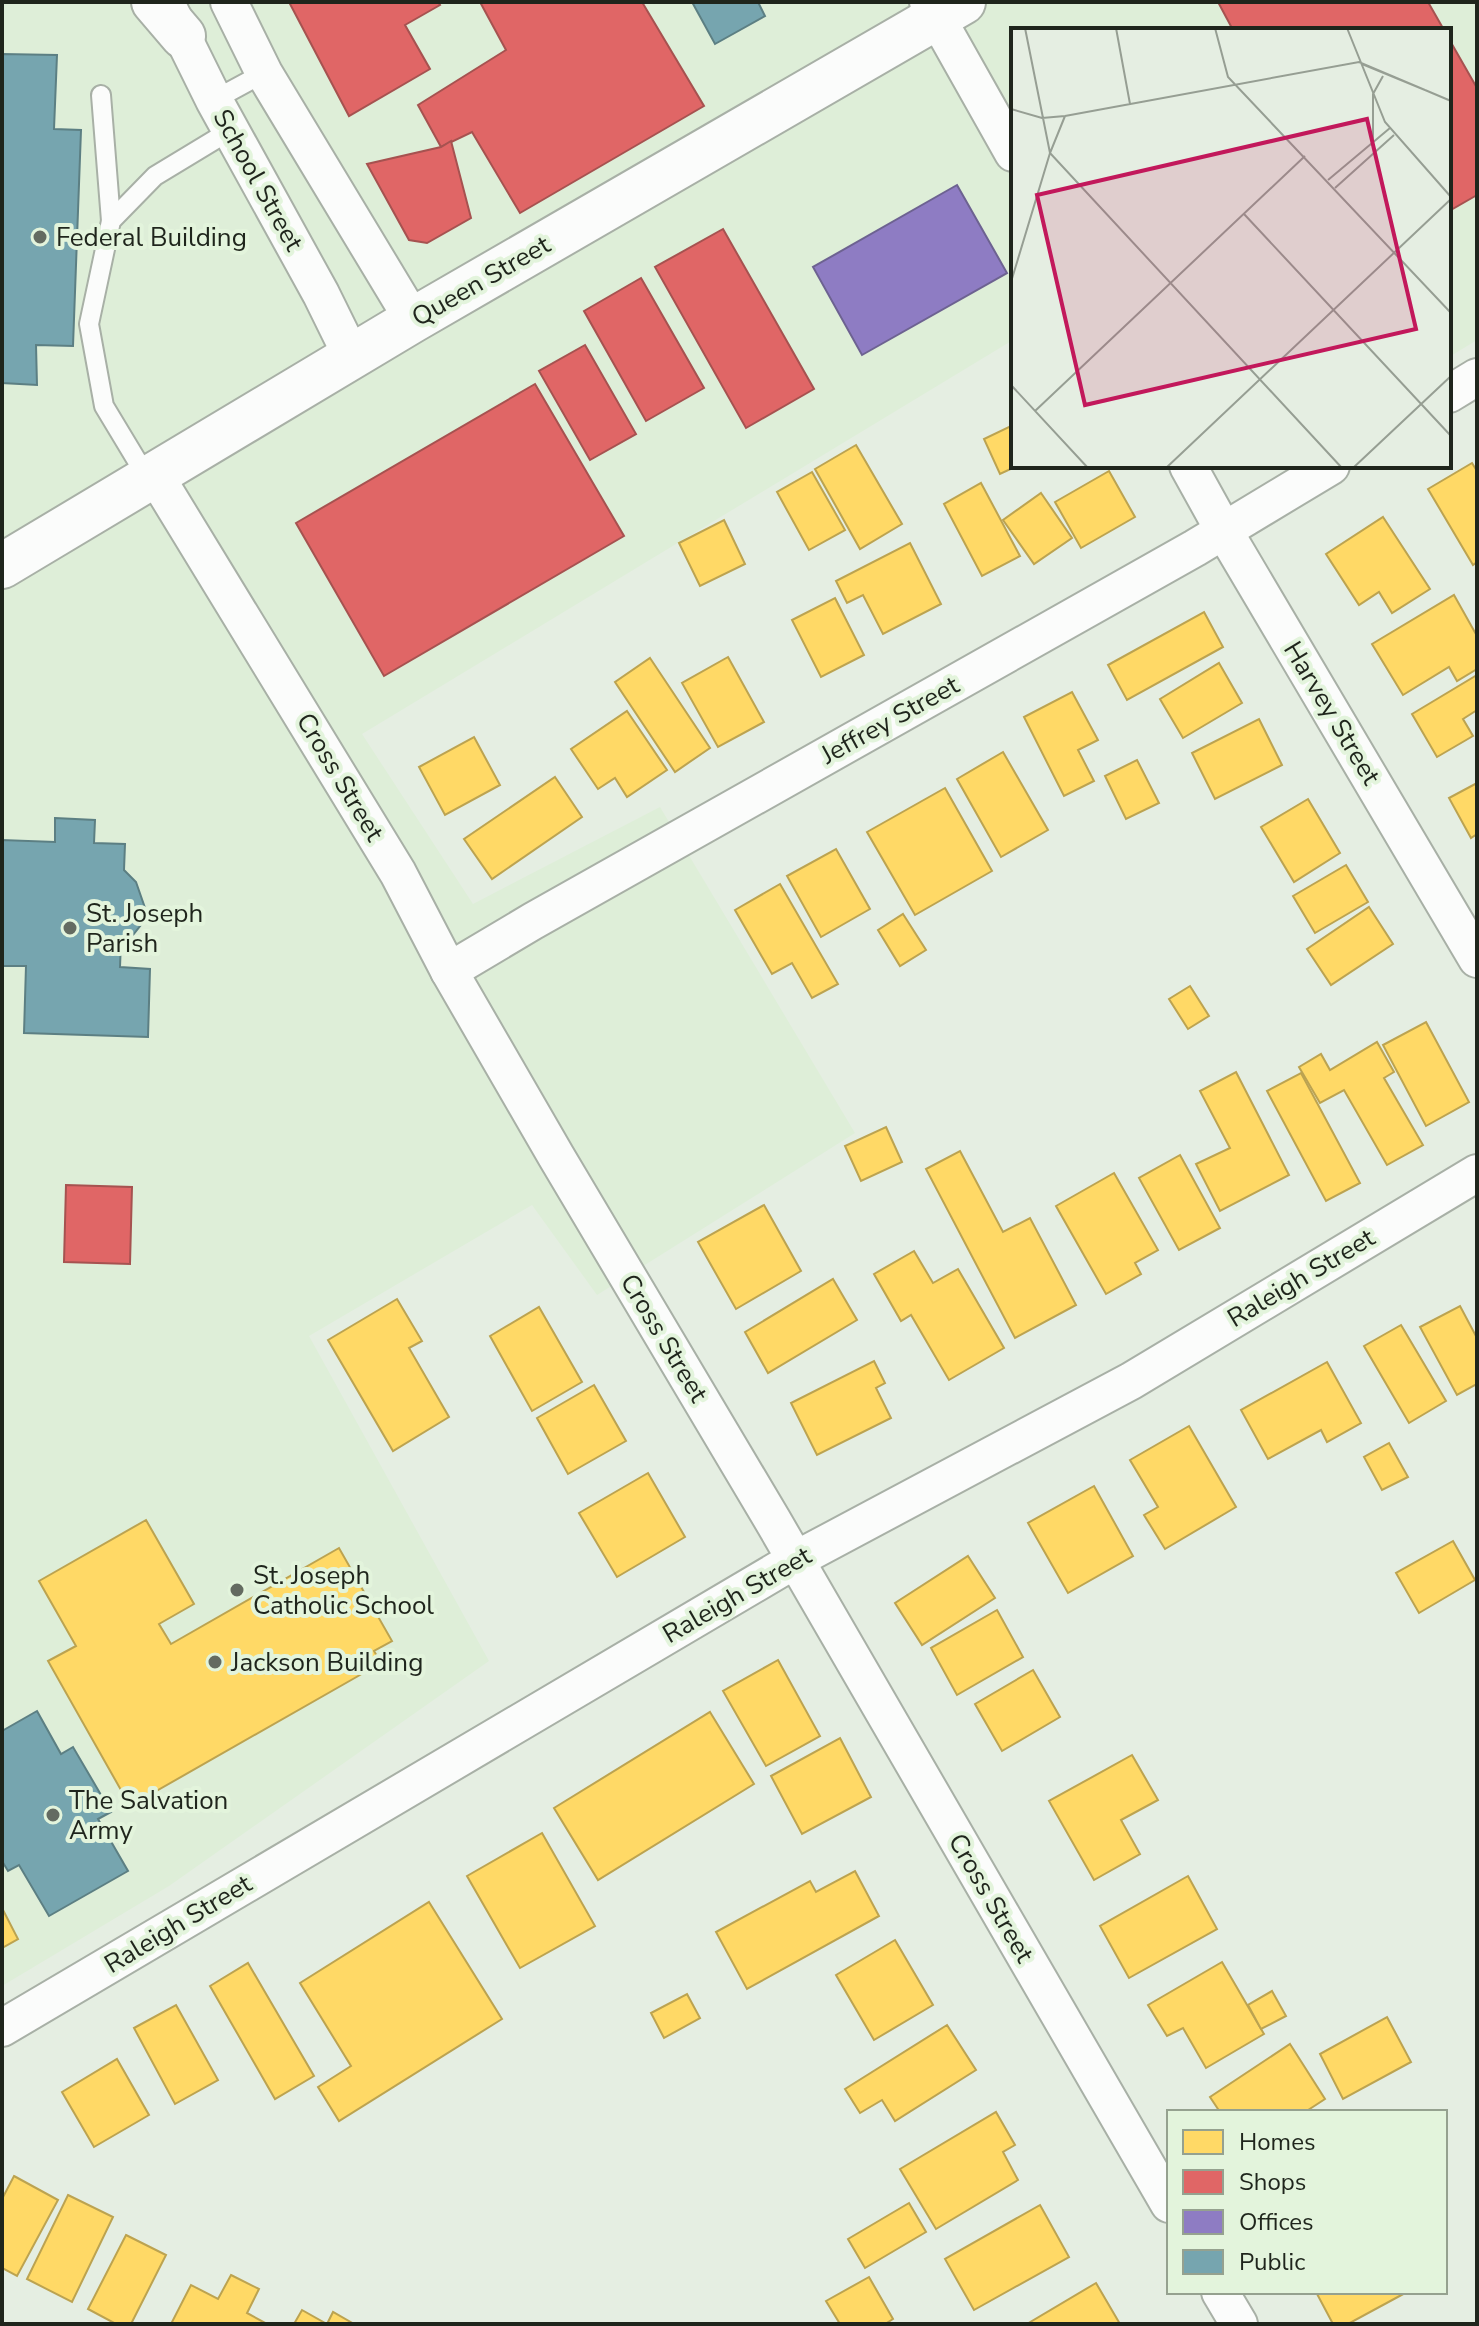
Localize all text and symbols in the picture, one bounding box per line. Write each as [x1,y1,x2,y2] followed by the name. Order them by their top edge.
[1011,28,1451,468] inset map
[205,103,312,258] street label: School Street
[56,220,247,255] place label: Federal Building
[405,227,557,335] street label: Queen Street
[31,228,49,246] marker: Federal Building
[1275,635,1389,792] street label: Harvey Street
[814,667,966,773] street label: Jeffrey Street
[288,706,392,848] street label: Cross Street
[86,896,203,961] place label: St. Joseph Parish
[61,919,79,937] marker: St. Joseph Parish
[1221,1220,1382,1336] street label: Raleigh Street
[612,1267,716,1409] street label: Cross Street
[656,1538,818,1652] street label: Raleigh Street
[253,1558,434,1623] place label: St. Joseph Catholic School
[228,1581,246,1599] marker: St. Joseph Catholic School
[230,1645,423,1680] place label: Jackson Building
[206,1653,224,1671] marker: Jackson Building
[69,1783,228,1848] place label: The Salvation Army
[44,1806,62,1824] marker: The Salvation Army
[940,1827,1043,1970] street label: Cross Street
[98,1866,259,1982] street label: Raleigh Street
[1167,2110,1447,2294] legend
[1239,2126,1315,2158] text: Homes
[1239,2166,1306,2198] text: Shops
[1239,2206,1314,2238] text: Offices
[1239,2246,1305,2278] text: Public

